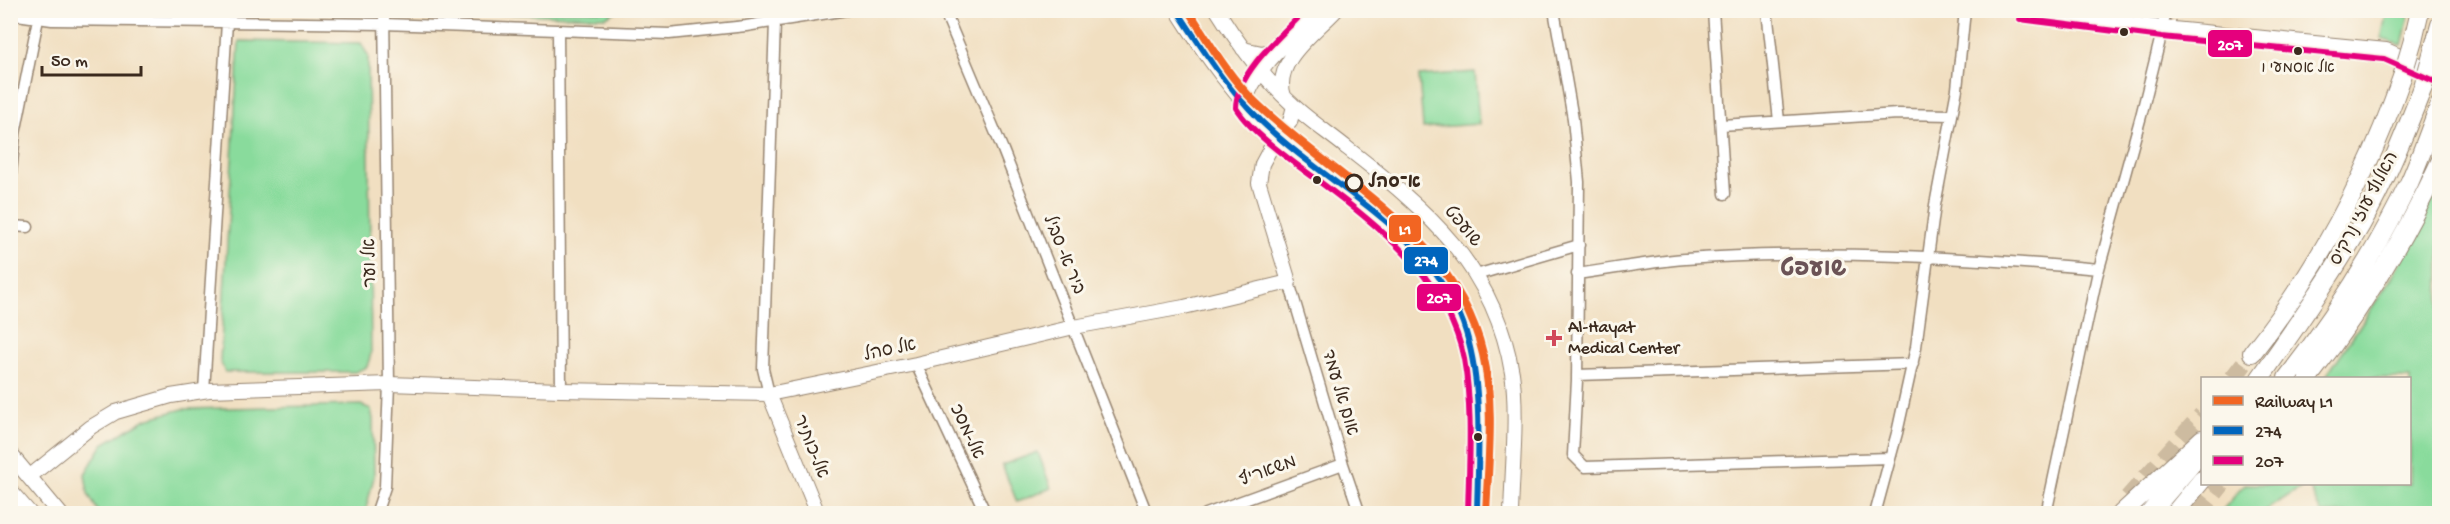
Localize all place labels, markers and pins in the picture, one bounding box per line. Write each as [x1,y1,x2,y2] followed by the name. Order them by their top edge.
[2118,26,2130,38] unlabelled marker
[2292,45,2304,57] marker: אל אסמעי ו
[2261,58,2335,79] place label: אל אסמעי ו
[1368,171,1421,194] place label: א־סהל
[1311,174,1323,186] unlabelled marker
[1345,174,1363,192] marker: א־סהל
[1568,318,1681,360] place label: Al-Hayat Medical Center
[1545,329,1563,347] marker: Al-Hayat Medical Center
[1472,431,1484,443] unlabelled marker

